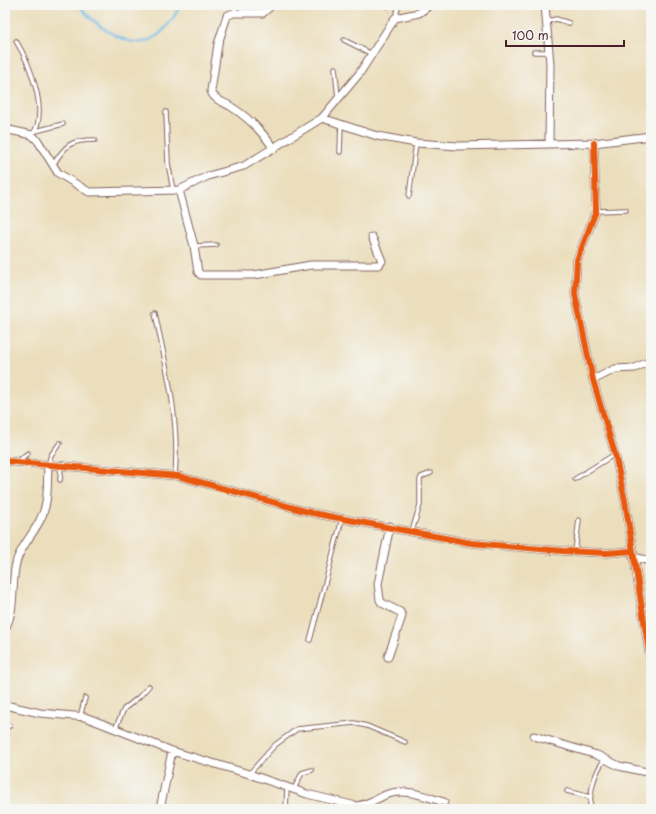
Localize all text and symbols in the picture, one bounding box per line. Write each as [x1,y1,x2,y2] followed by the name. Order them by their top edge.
[506,22,624,48] scale bar
[512,26,549,44] text: 100 m

